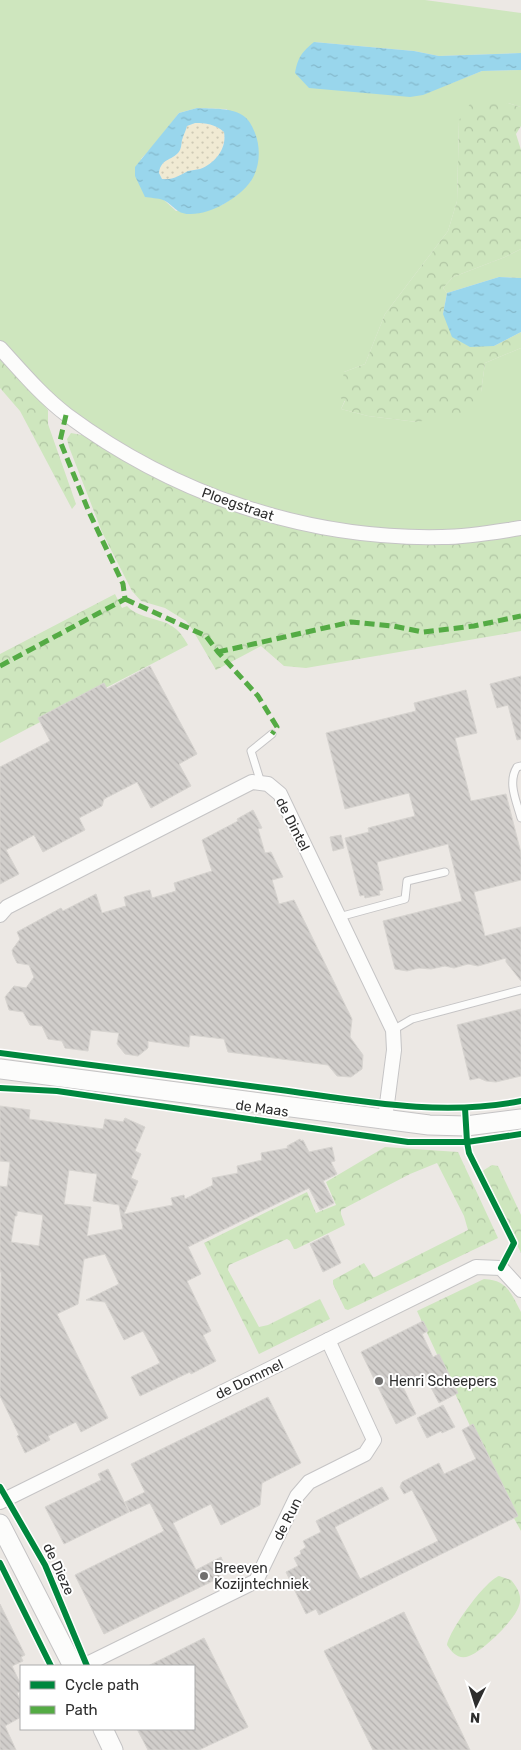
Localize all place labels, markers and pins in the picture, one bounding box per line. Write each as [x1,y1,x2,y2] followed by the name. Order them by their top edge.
[389,1373,497,1390] place label: Henri Scheepers
[373,1375,385,1387] marker: Henri Scheepers
[214,1560,310,1593] place label: Breeven Kozijntechniek
[198,1570,210,1582] marker: Breeven Kozijntechniek

